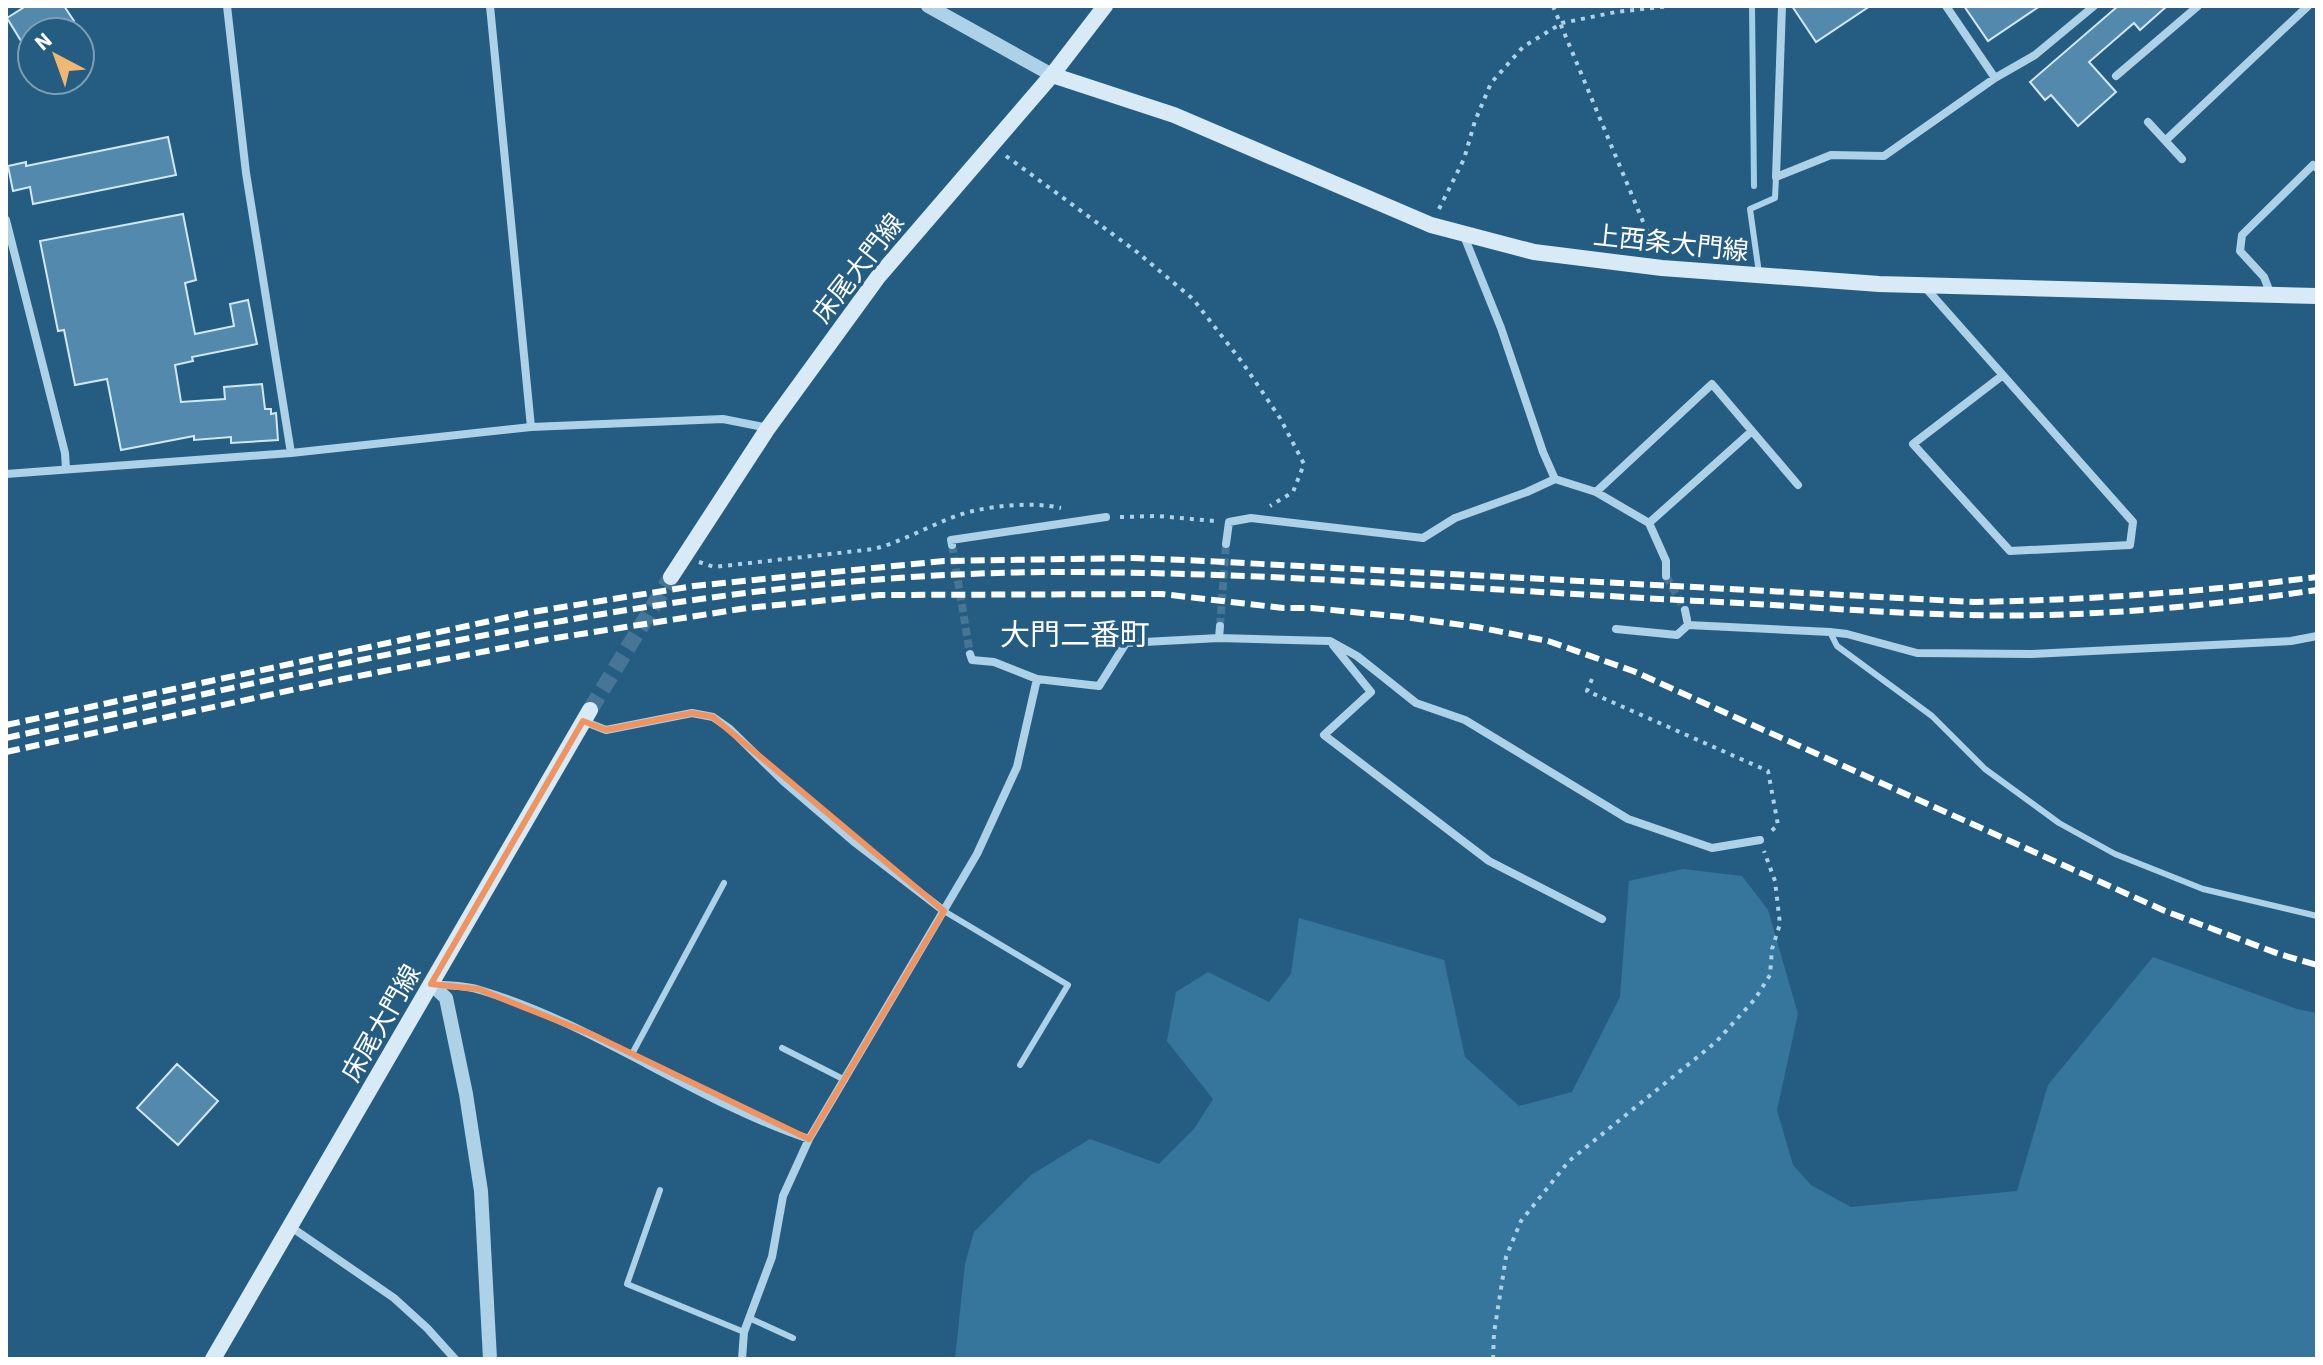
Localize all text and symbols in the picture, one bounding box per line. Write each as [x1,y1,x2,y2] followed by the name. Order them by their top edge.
[16,16,96,96] north arrow
[28,25,60,59] text: N
[804,206,913,331] street label: 床尾大門線
[1591,217,1750,270] street label: 上西条大門線
[1000,614,1150,657] district label: 大門二番町
[333,958,430,1089] street label: 床尾大門線

